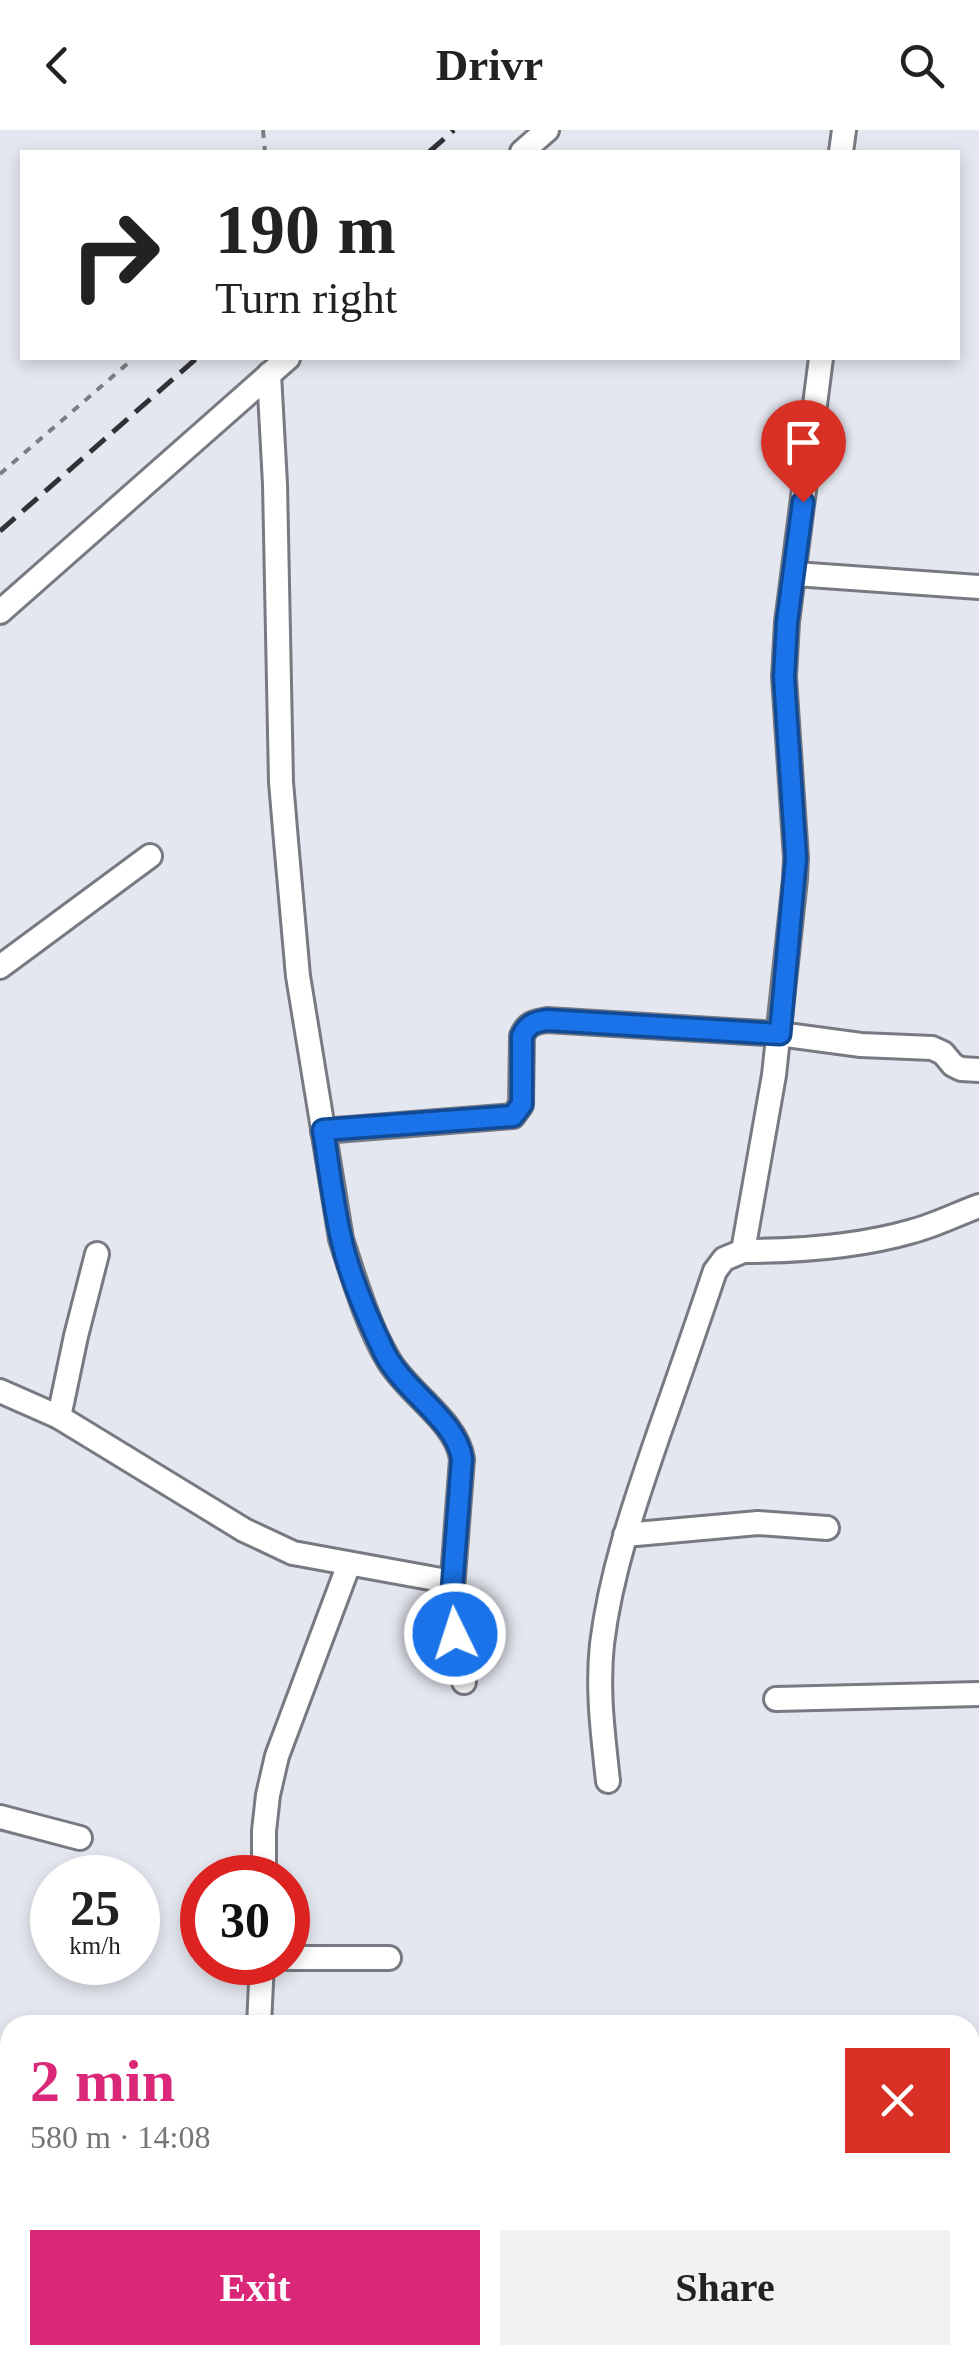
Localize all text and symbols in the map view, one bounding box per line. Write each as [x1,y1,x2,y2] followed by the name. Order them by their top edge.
[30,38,85,93] icon: back
[894,38,949,93] icon: search
[436,40,543,90] text: Drivr
[50,190,180,320] icon: right
[215,191,396,268] text: 190 m
[215,273,397,323] text: Turn right
[761,400,846,503] pin
[776,415,831,470] icon: arrive
[403,1582,507,1686] position arrow
[180,1855,310,1985] speed limit sign: 30
[70,1880,120,1936] text: 25
[69,1932,121,1959] text: km/h
[30,2048,175,2114] text: 2 min
[845,2048,950,2153] button: close
[30,2119,210,2155] text: 580 m · 14:08
[30,2230,480,2345] button: Exit
[500,2230,950,2345] button: Share

